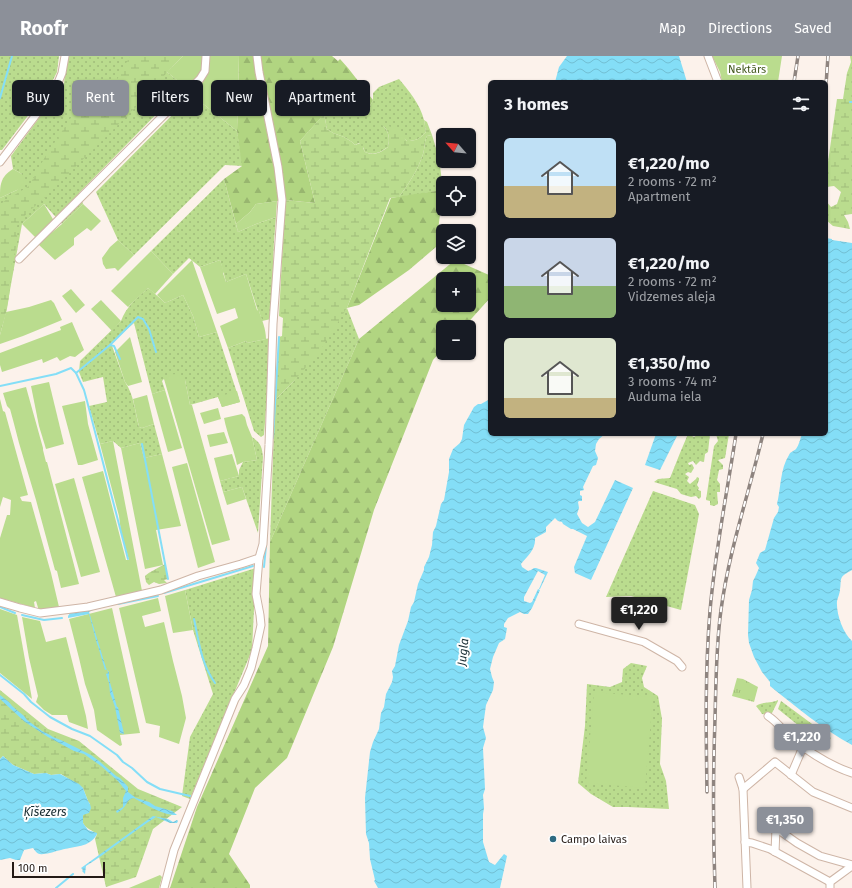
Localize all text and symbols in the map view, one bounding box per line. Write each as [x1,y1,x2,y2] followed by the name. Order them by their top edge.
[20,17,68,40] text: Roofr
[659,20,686,37] text: Map
[708,20,772,37] text: Directions
[794,20,832,37] text: Saved
[728,63,766,76] park label: Nektārs
[12,80,64,116] chip: Buy
[72,80,129,116] chip: Rent
[137,80,203,116] chip: Filters
[211,80,267,116] chip: New
[275,80,370,116] chip: Apartment
[790,93,812,115] icon: filters
[504,94,569,115] text: 3 homes
[436,128,476,168] north arrow
[436,128,476,360] map controls
[628,153,710,174] text: €1,220/mo
[536,154,584,202] icon: home
[628,174,717,189] text: 2 rooms · 72 m²
[436,176,476,216] button: locate
[628,189,690,204] text: Apartment
[436,224,476,264] button: layers
[628,253,710,274] text: €1,220/mo
[536,254,584,302] icon: home
[436,272,476,312] button: +
[628,274,717,289] text: 2 rooms · 72 m²
[628,289,716,304] text: Vidzemes aleja
[436,320,476,360] button: −
[628,353,710,374] text: €1,350/mo
[536,354,584,402] icon: home
[628,374,717,389] text: 3 rooms · 74 m²
[628,389,702,404] text: Auduma iela
[606,597,672,631] pin: €1,220
[620,602,658,617] text: €1,220
[454,637,471,668] water label: Jugla
[769,724,835,758] pin: €1,220
[783,729,821,744] text: €1,220
[23,805,67,820] water label: Ķīšezers
[752,807,818,841] pin: €1,350
[766,812,804,827] text: €1,350
[561,833,627,846] place label: Campo laivas
[548,834,558,844] marker: Campo laivas
[12,860,105,879] scale bar
[18,862,47,875] text: 100 m

